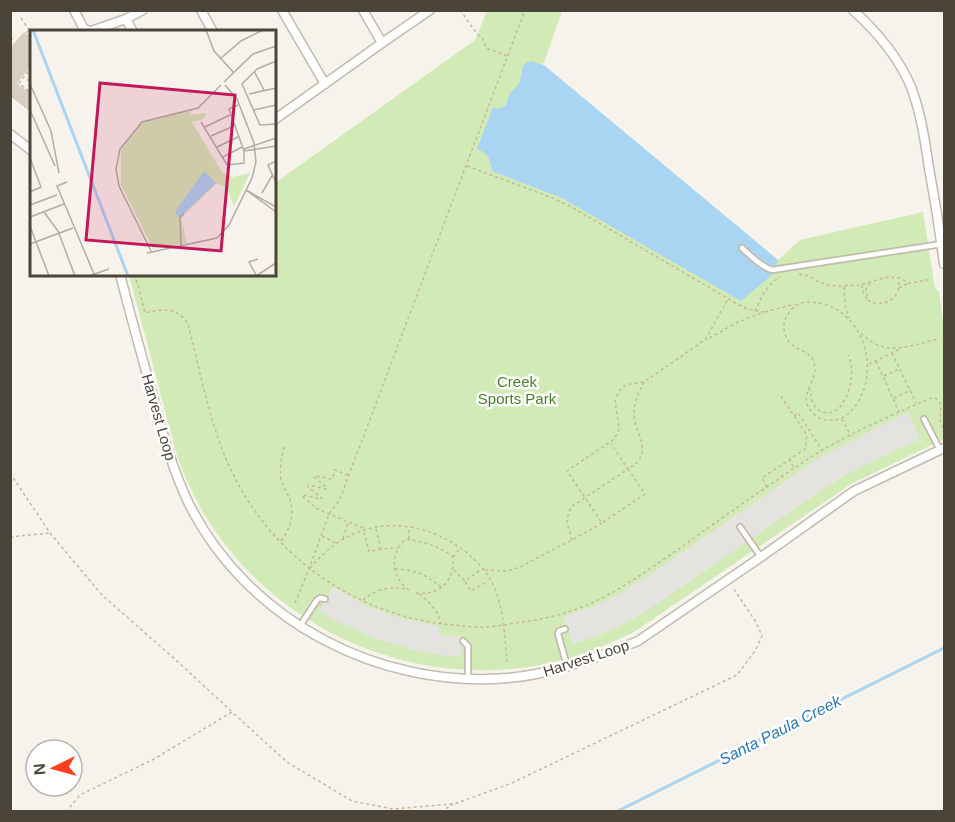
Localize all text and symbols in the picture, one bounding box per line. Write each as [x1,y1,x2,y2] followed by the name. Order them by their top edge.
[30,30,276,276] inset map
[139,372,179,462] street label: Harvest Loop
[478,373,557,407] park label: Creek Sports Park
[541,636,631,680] street label: Harvest Loop
[716,691,845,768] water label: Santa Paula Creek
[24,738,84,798] north arrow
[31,763,49,776] text: N

